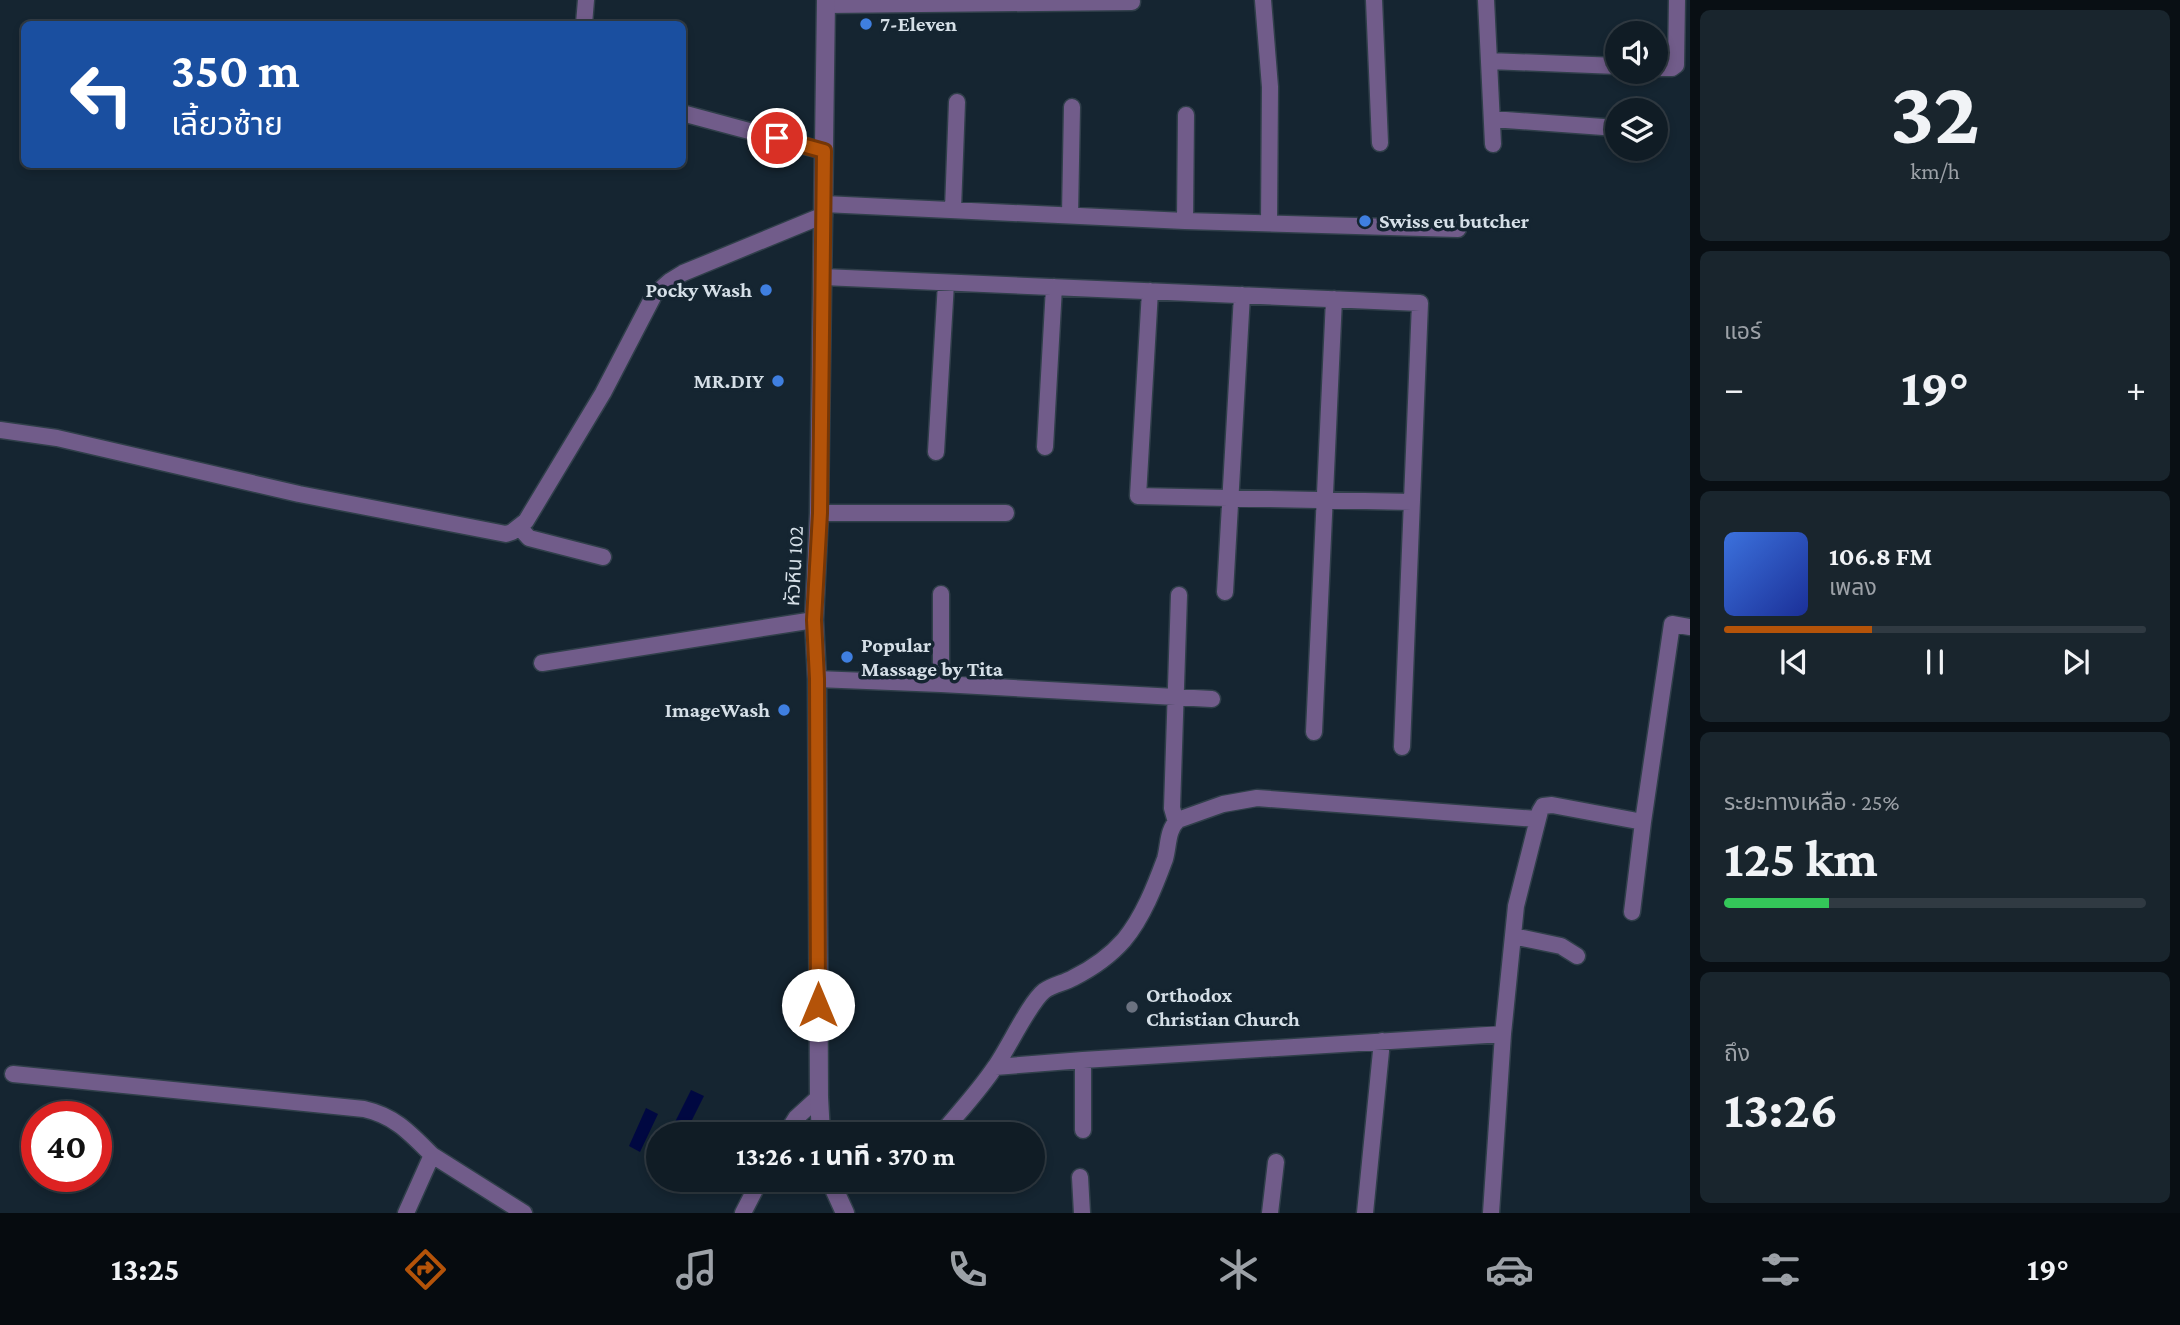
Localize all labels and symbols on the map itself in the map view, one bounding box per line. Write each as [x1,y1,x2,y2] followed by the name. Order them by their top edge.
[880,12,957,36] place label: 7-Eleven
[858,16,874,32] marker: 7-Eleven
[747,108,807,168] pin
[1379,209,1530,233] place label: Swiss eu butcher
[1357,213,1373,229] marker: Swiss eu butcher
[646,278,752,302] place label: Pocky Wash
[758,282,774,298] marker: Pocky Wash
[694,369,764,393] place label: MR.DIY
[770,373,786,389] marker: MR.DIY
[780,525,808,607] street label: หัวหิน 102
[861,633,1004,681] place label: Popular Massage by Tita
[839,649,855,665] marker: Popular Massage by Tita
[665,698,770,722] place label: ImageWash
[776,702,792,718] marker: ImageWash
[781,968,855,1042] position arrow
[1146,983,1300,1031] place label: Orthodox Christian Church
[1124,999,1140,1015] marker: Orthodox Christian Church
[21,1101,112,1192] speed limit sign: 40

